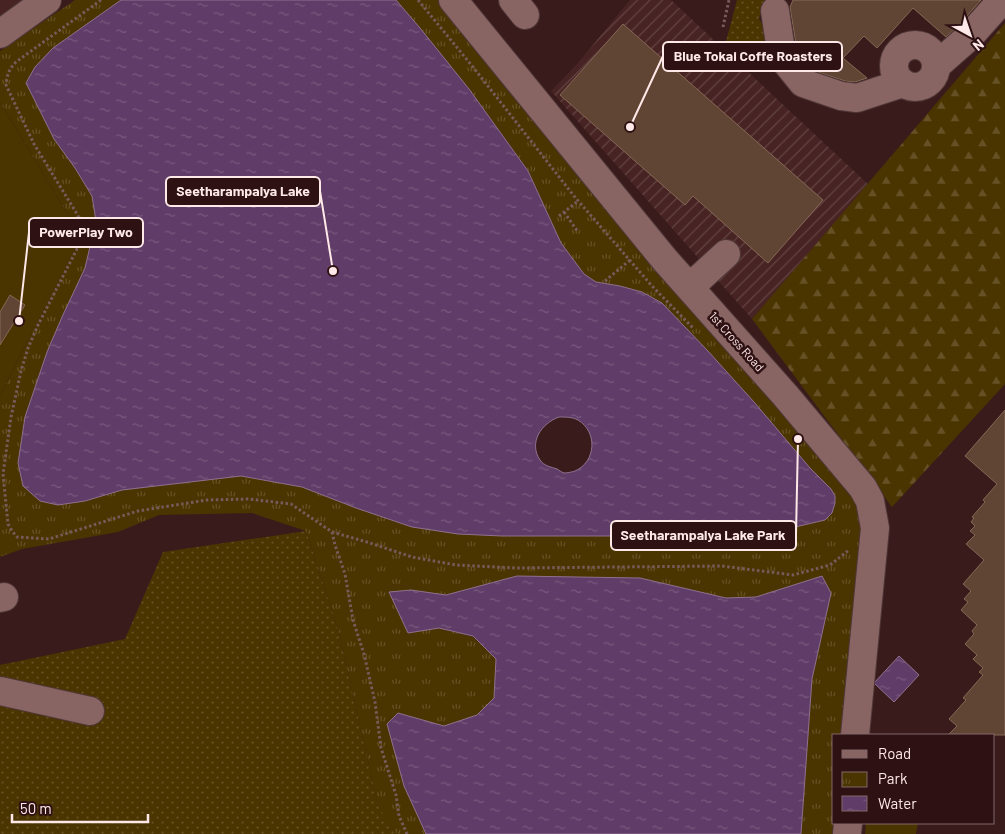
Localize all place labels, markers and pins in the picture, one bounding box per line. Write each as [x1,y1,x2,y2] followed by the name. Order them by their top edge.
[663,42,842,71] callout: Blue Tokai Coffe Roasters
[166,177,320,206] callout: Seetharampalya Lake
[29,218,143,247] callout: PowerPlay Two
[611,521,796,550] callout: Seetharampalya Lake Park

